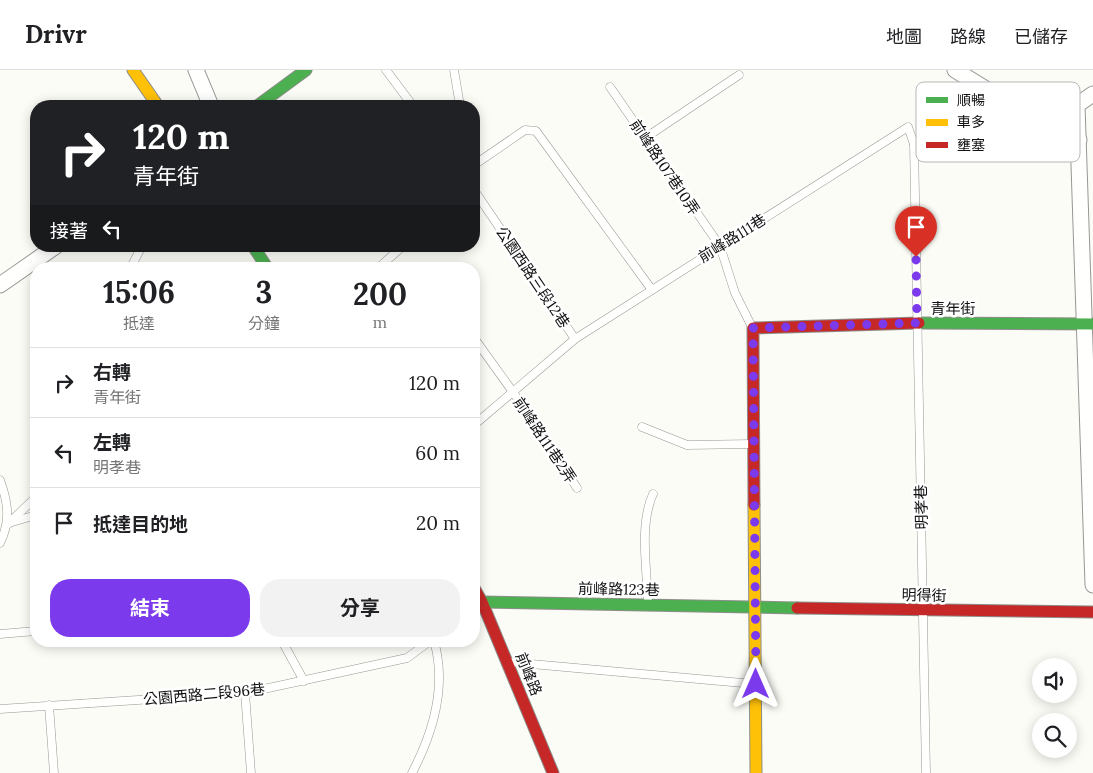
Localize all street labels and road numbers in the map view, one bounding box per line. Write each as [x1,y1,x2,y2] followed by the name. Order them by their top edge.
[626,116,704,218] street label: 前峰路107巷10弄
[695,210,769,266] street label: 前峰路111巷
[492,223,574,331] street label: 公園西路三段12巷
[930,299,976,318] street label: 青年街
[509,393,581,487] street label: 前峰路111巷2弄
[911,484,931,530] street label: 明孝巷
[578,579,660,599] street label: 前峰路123巷
[901,585,947,605] street label: 明得街
[512,650,546,698] street label: 前峰路
[142,679,266,709] street label: 公園西路二段96巷

